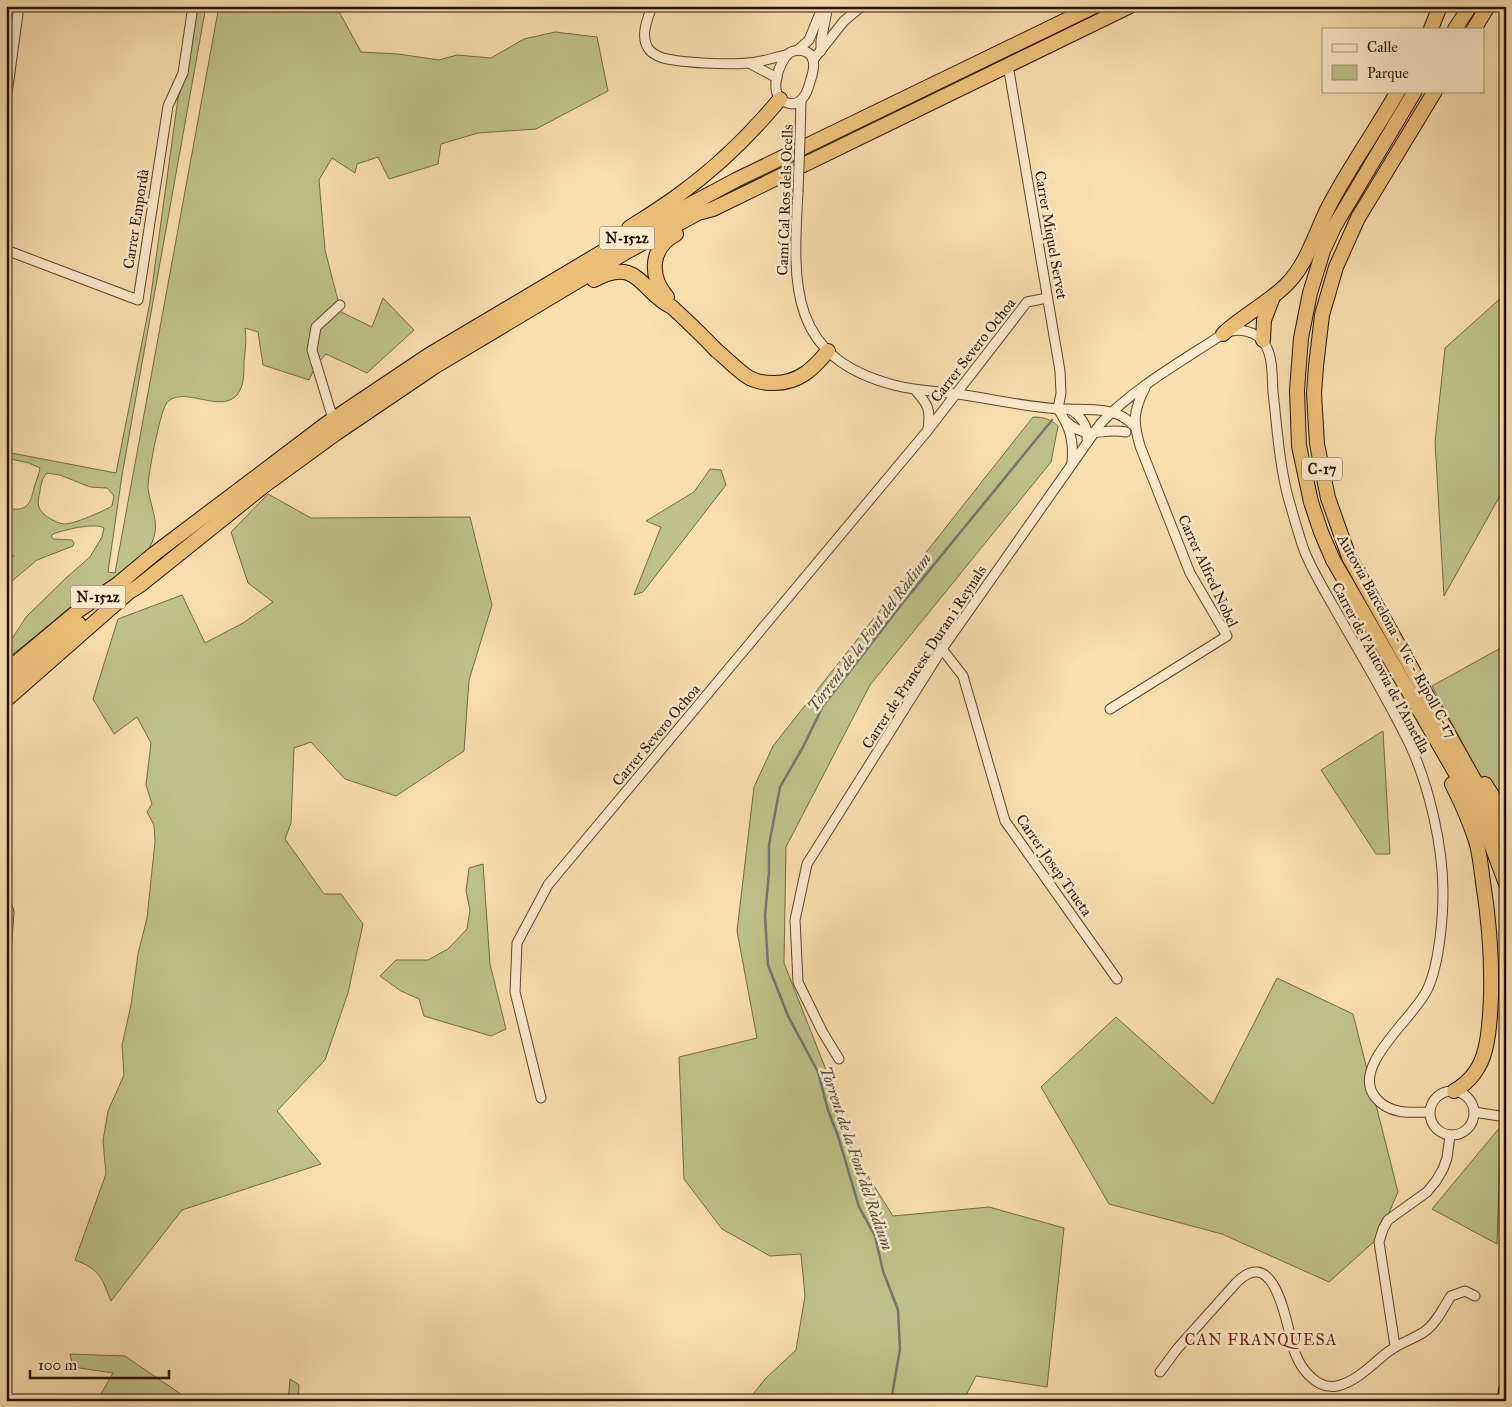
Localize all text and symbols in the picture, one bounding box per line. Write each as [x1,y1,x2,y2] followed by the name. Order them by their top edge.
[1322,28,1484,92] legend
[1367,38,1398,56] text: Calle
[1367,64,1409,83] text: Parque
[773,124,797,276] street label: Camí Cal Ros dels Ocells
[119,167,153,270] street label: Carrer Empordà
[1030,169,1071,302] street label: Carrer Miquel Servet
[600,227,654,250] road number: N-152z
[927,294,1020,406] street label: Carrer Severo Ochoa
[1302,458,1342,480] road number: C-17
[1174,512,1242,631] street label: Carrer Alfred Nobel
[1333,530,1461,741] street label: Autovia Barcelona - Vic - Ripoll C-17
[804,549,935,715] water label: Torrent de la Font del Ràdium
[858,562,990,752] street label: Carrer de Francesc Duran i Reynals
[1328,579,1434,757] street label: Carrer de l'Autovia de l'Ametlla
[70,586,126,608] road number: N-152z
[608,680,704,790] street label: Carrer Severo Ochoa
[1011,811,1096,921] street label: Carrer Josep Trueta
[816,1064,897,1253] water label: Torrent de la Font del Ràdium
[1185,1330,1337,1349] district label: CAN FRANQUESA
[30,1347,169,1379] scale bar
[38,1356,78,1374] text: 100 m

